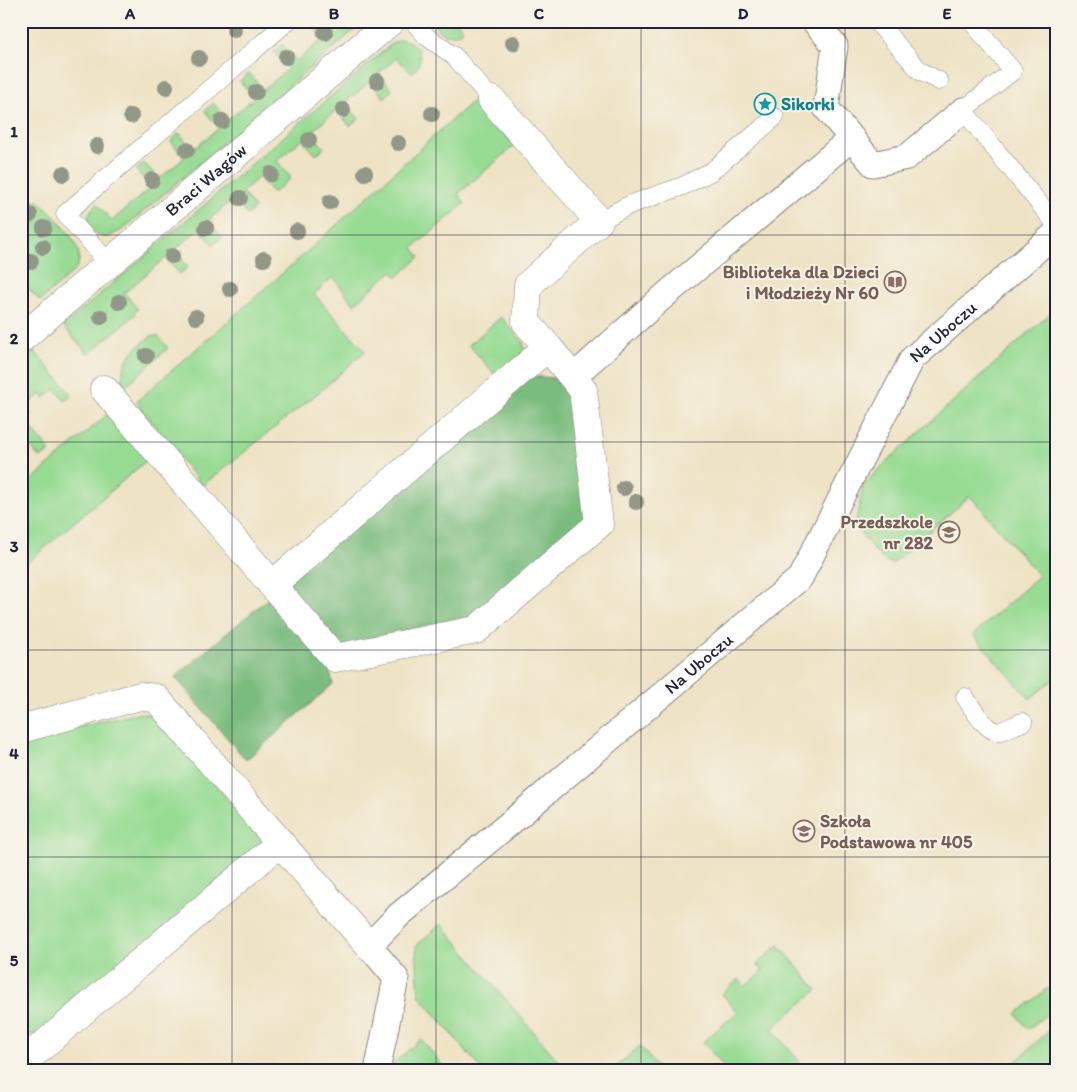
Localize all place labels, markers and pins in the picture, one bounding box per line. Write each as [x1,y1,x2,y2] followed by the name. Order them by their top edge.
[753,92,777,116] place icon: Sikorki
[781,93,835,115] place label: Sikorki
[723,261,879,304] place label: Biblioteka dla Dzieci i Młodzieży Nr 60
[883,270,907,294] library icon: Biblioteka dla Dzieci i Młodzieży Nr 60
[841,511,934,554] place label: Przedszkole nr 282
[937,520,961,544] school or university icon: Przedszkole nr 282
[820,810,973,853] place label: Szkoła Podstawowa nr 405
[792,819,816,843] school or university icon: Szkoła Podstawowa nr 405

